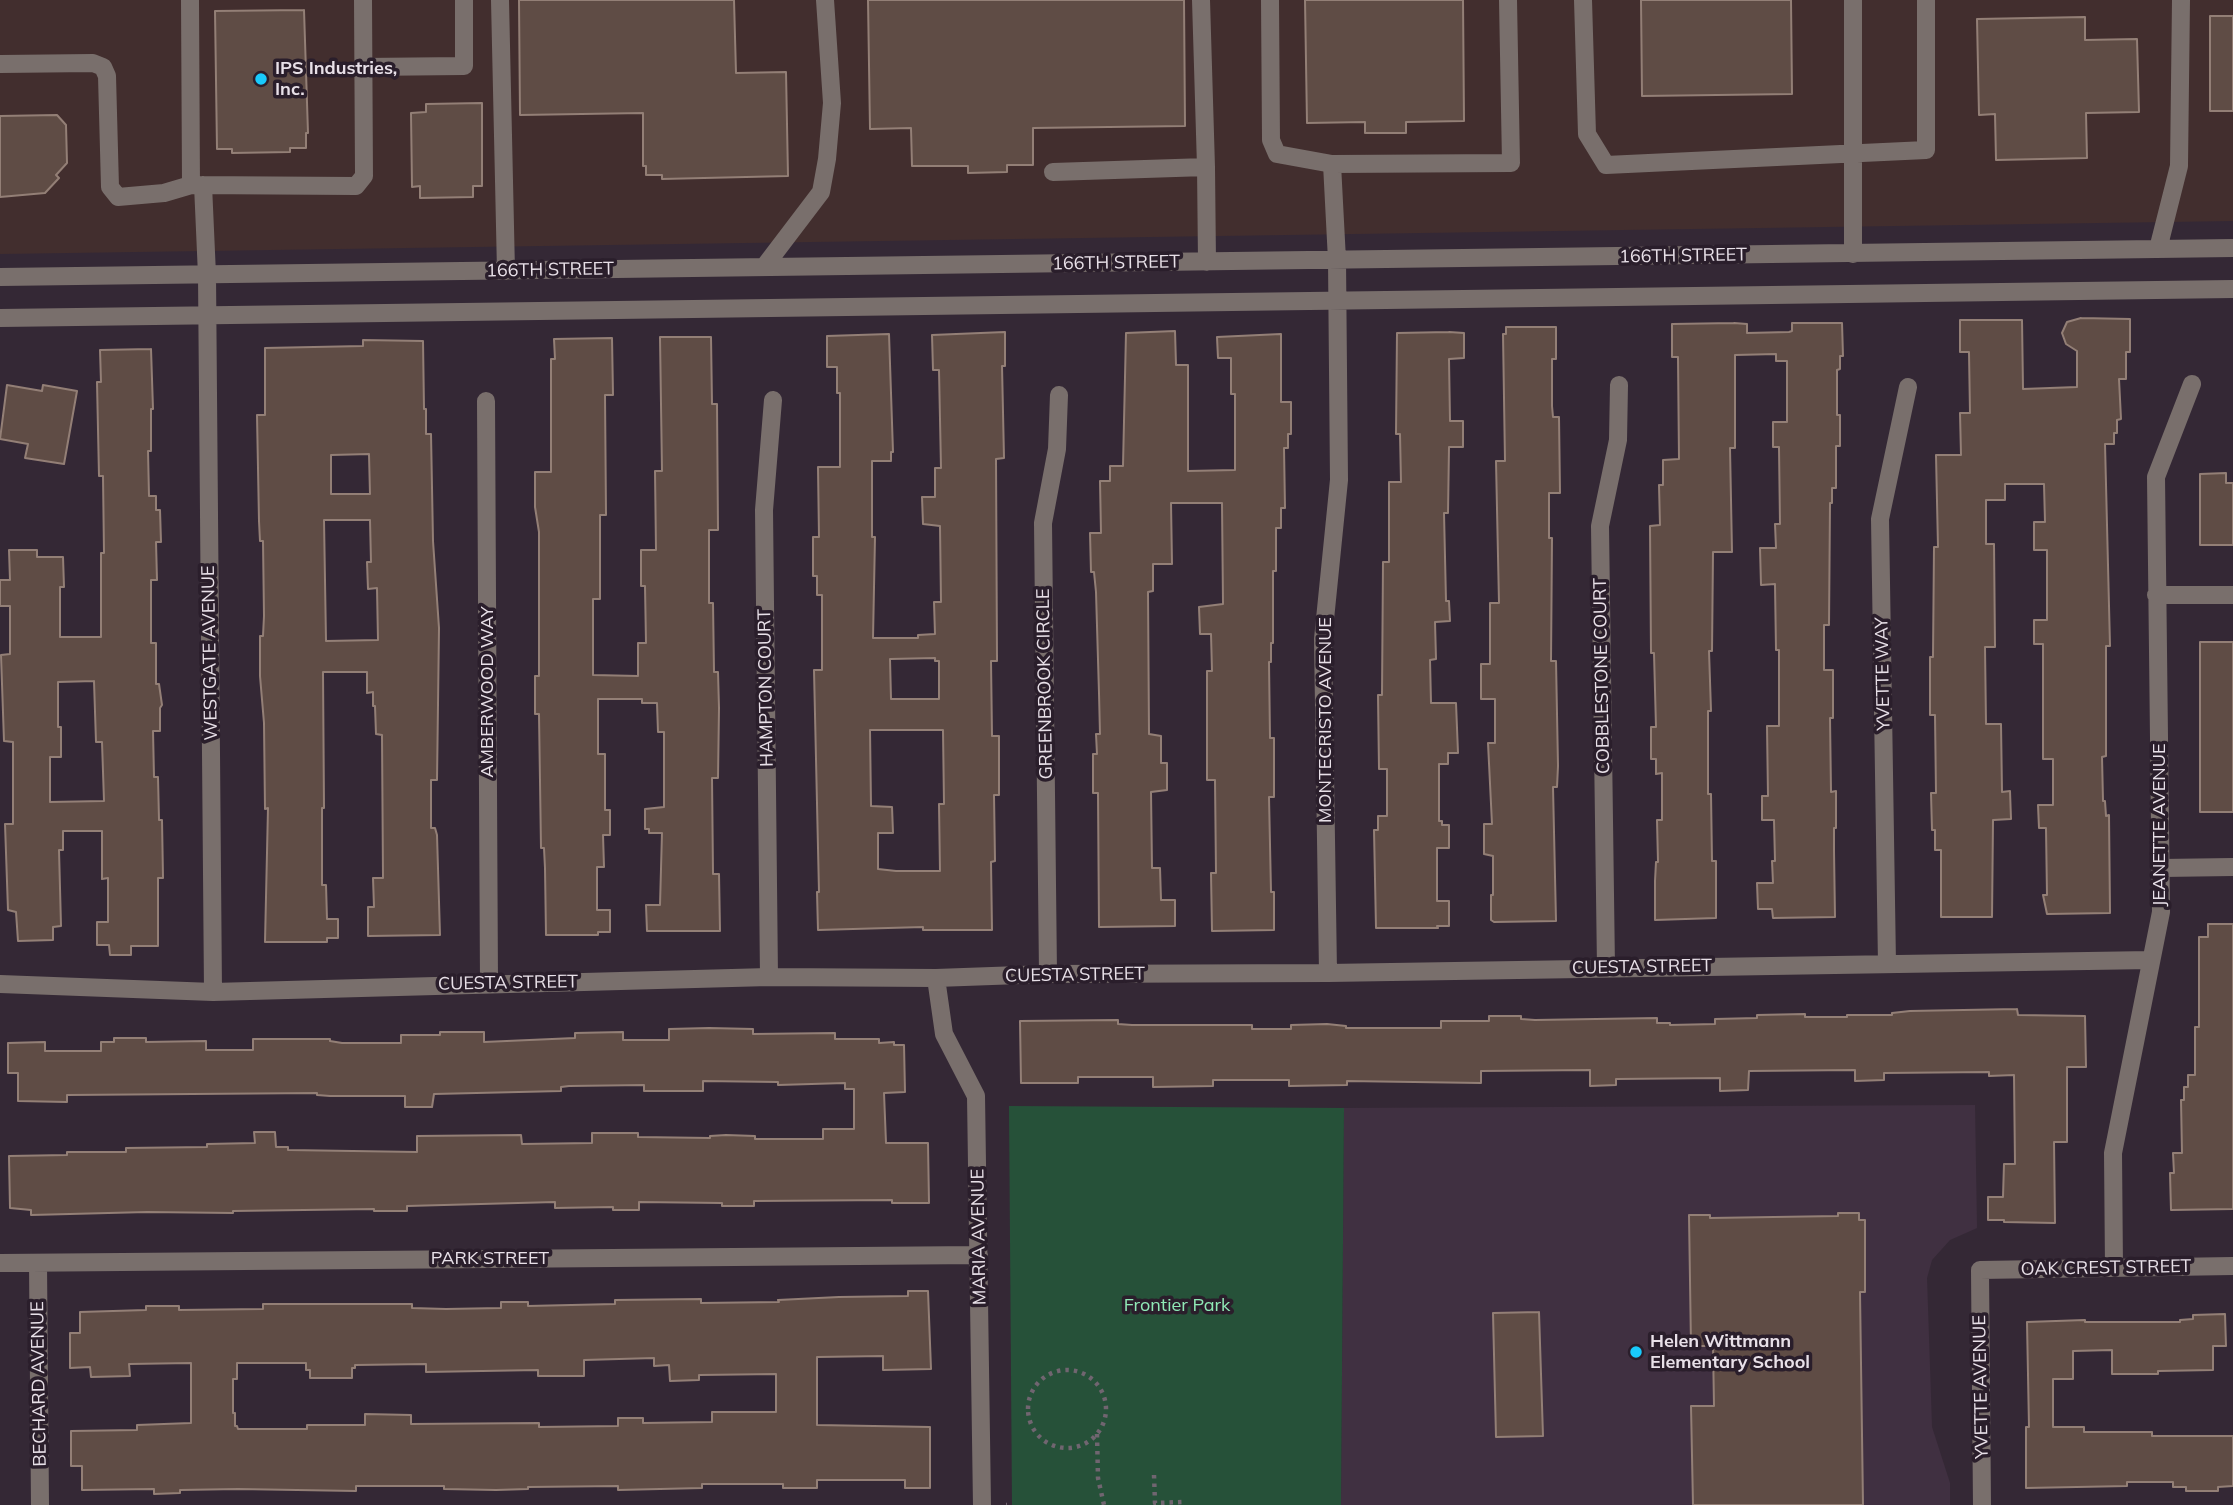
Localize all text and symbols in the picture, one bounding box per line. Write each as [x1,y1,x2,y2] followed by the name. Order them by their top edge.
[275,58,397,100] place label: IPS Industries, Inc.
[253,71,269,87] marker: IPS Industries, Inc.
[1619,244,1747,268] street label: 166TH STREET
[1052,251,1180,275] street label: 166TH STREET
[486,258,614,282] street label: 166TH STREET
[198,565,222,741] street label: WESTGATE AVENUE
[1589,578,1615,774] street label: COBBLESTONE COURT
[1033,588,1057,780] street label: GREENBROOK CIRCLE
[477,606,499,778] street label: AMBERWOOD WAY
[754,609,778,767] street label: HAMPTON COURT
[1315,617,1337,823] street label: MONTECRISTO AVENUE
[1871,617,1895,731] street label: YVETTE WAY
[2149,743,2171,907] street label: JEANETTE AVENUE
[1572,955,1712,979] street label: CUESTA STREET
[1005,963,1145,987] street label: CUESTA STREET
[438,971,578,995] street label: CUESTA STREET
[967,1169,991,1305] street label: MARIA AVENUE
[431,1248,549,1270] street label: PARK STREET
[2020,1256,2192,1280] street label: OAK CREST STREET
[1124,1295,1230,1317] park label: Frontier Park
[27,1301,51,1467] street label: BECHARD AVENUE
[1969,1315,1993,1459] street label: YVETTE AVENUE
[1650,1331,1810,1374] place label: Helen Wittmann Elementary School
[1628,1344,1644,1360] marker: Helen Wittmann Elementary School

